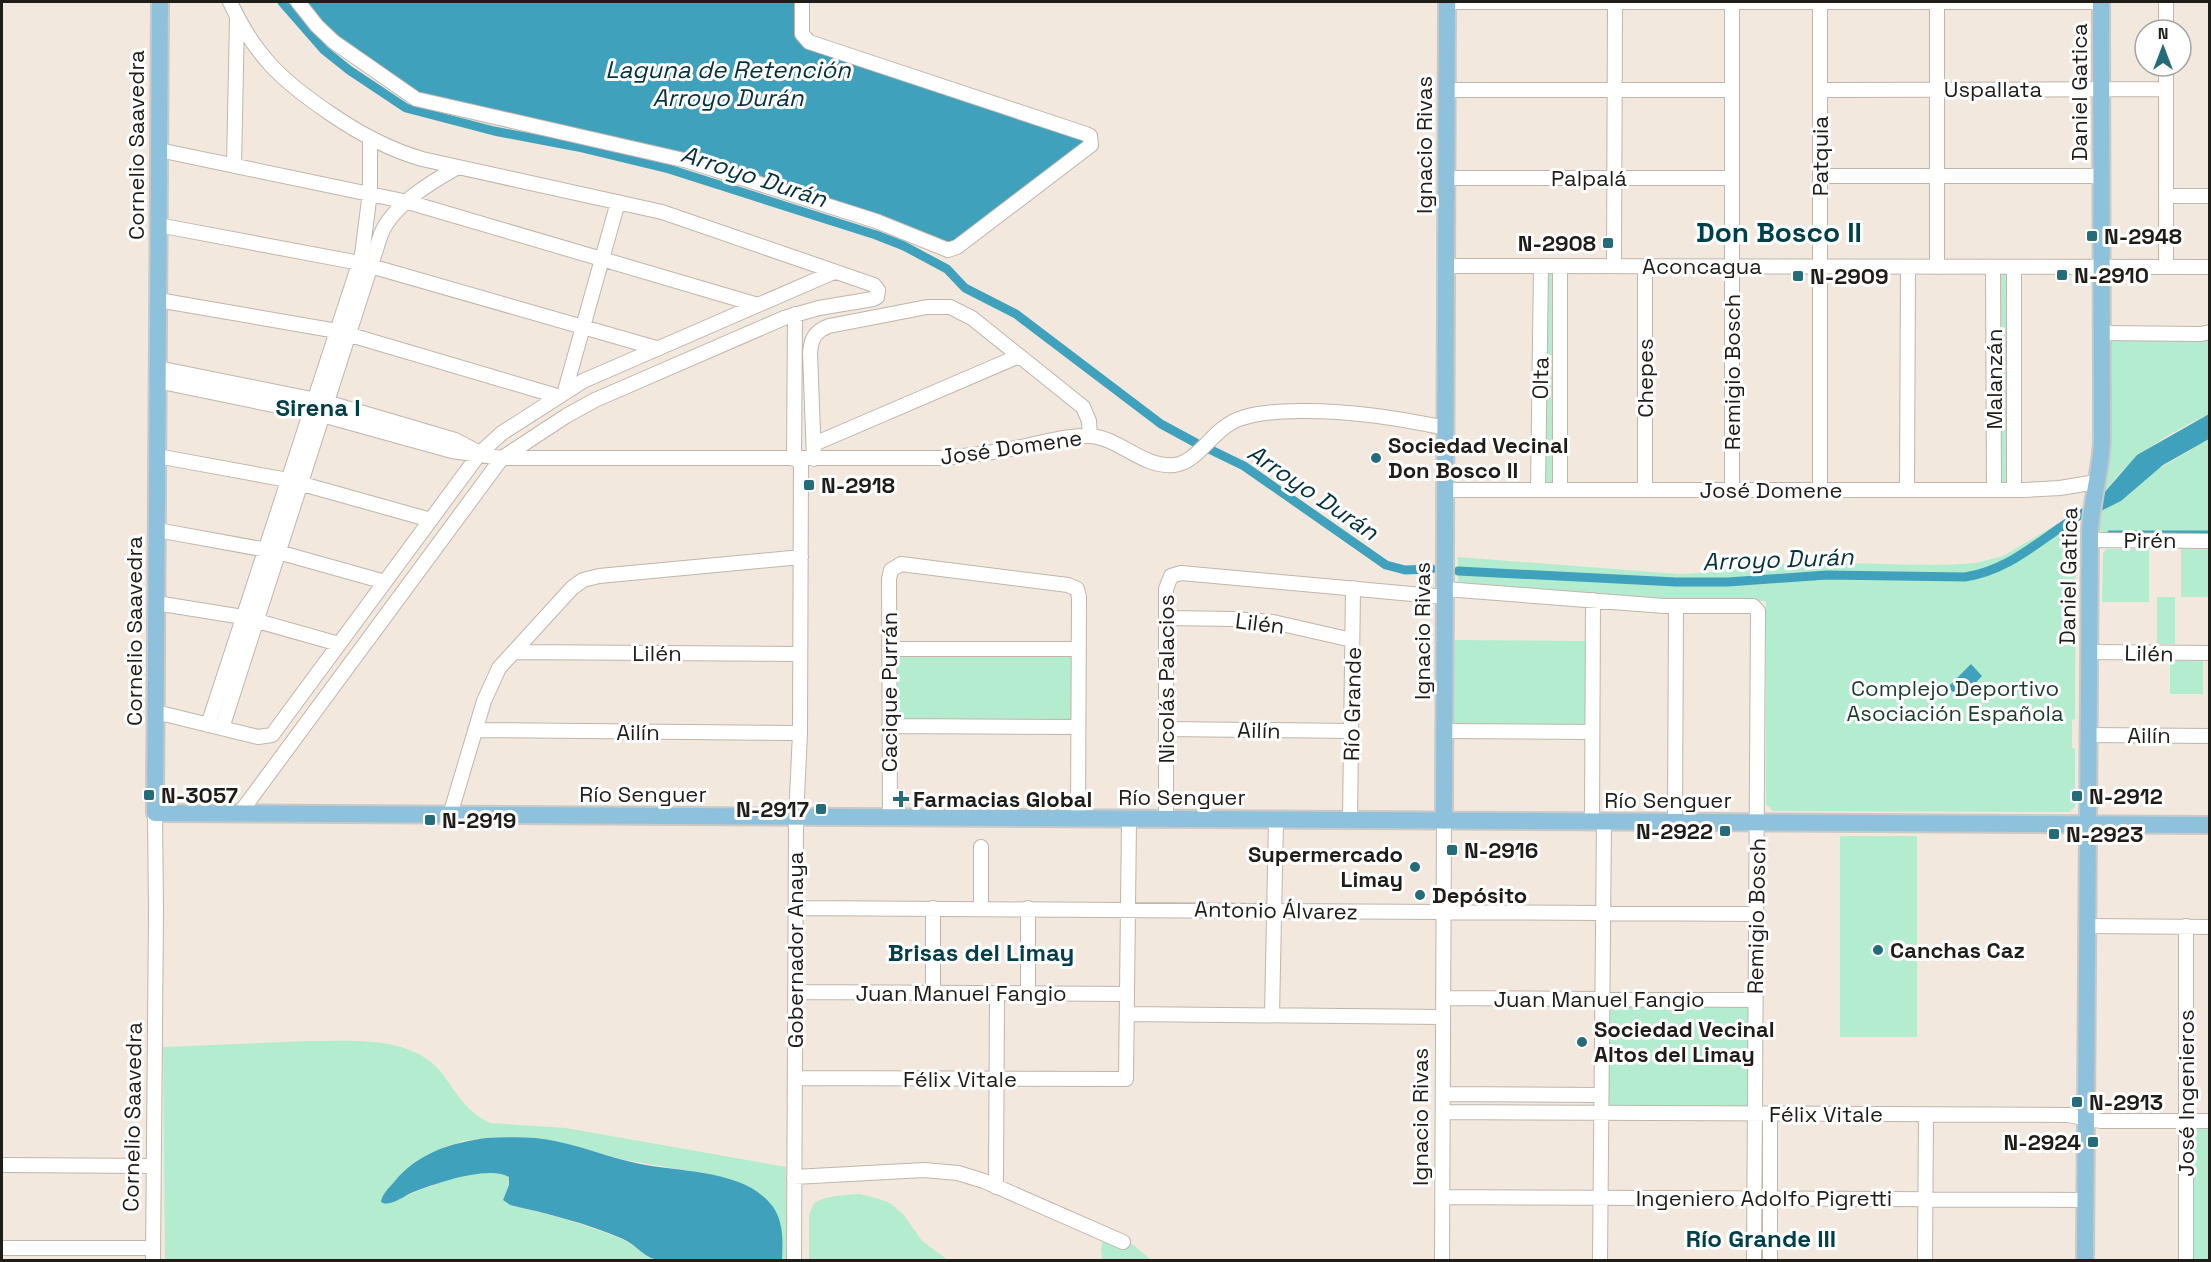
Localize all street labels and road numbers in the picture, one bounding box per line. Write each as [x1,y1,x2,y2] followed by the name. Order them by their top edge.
[2065,23,2093,161] street label: Daniel Gatica
[122,50,150,240] street label: Cornelio Saavedra
[1944,75,2043,103] street label: Uspallata
[1410,76,1438,214] street label: Ignacio Rivas
[1806,115,1834,196] street label: Patquia
[1551,164,1627,192] street label: Palpalá
[1642,252,1762,280] street label: Aconcagua
[1718,294,1746,450] street label: Remigio Bosch
[1980,329,2008,429] street label: Malanzán
[1631,338,1659,418] street label: Chepes
[1526,356,1554,400] street label: Olta
[938,423,1084,471] street label: José Domene
[1700,476,1843,504] street label: José Domene
[2053,506,2083,645] street label: Daniel Gatica
[2123,526,2177,554] street label: Pirén
[120,536,148,726] street label: Cornelio Saavedra
[1408,562,1436,700] street label: Ignacio Rivas
[1152,594,1180,764] street label: Nicolás Palacios
[1234,606,1286,640] street label: Lilén
[875,612,903,772] street label: Cacique Purrán
[632,639,682,667] street label: Lilén
[2124,639,2174,667] street label: Lilén
[1337,647,1367,761] street label: Río Grande
[1237,716,1281,744] street label: Ailín
[616,718,660,746] street label: Ailín
[2127,721,2171,749] street label: Ailín
[579,780,707,808] street label: Río Senguer
[1118,783,1246,811] street label: Río Senguer
[1604,786,1732,814] street label: Río Senguer
[1741,838,1771,994] street label: Remigio Bosch
[781,851,809,1048] street label: Gobernador Anaya
[1194,895,1358,925] street label: Antonio Álvarez
[855,979,1067,1007] street label: Juan Manuel Fangio
[1493,985,1705,1013] street label: Juan Manuel Fangio
[2172,1009,2200,1177] street label: José Ingenieros
[116,1021,148,1212] street label: Cornelio Saavedra
[1406,1048,1434,1186] street label: Ignacio Rivas
[903,1065,1017,1093] street label: Félix Vitale
[1769,1100,1883,1128] street label: Félix Vitale
[1636,1184,1892,1212] street label: Ingeniero Adolfo Pigretti

